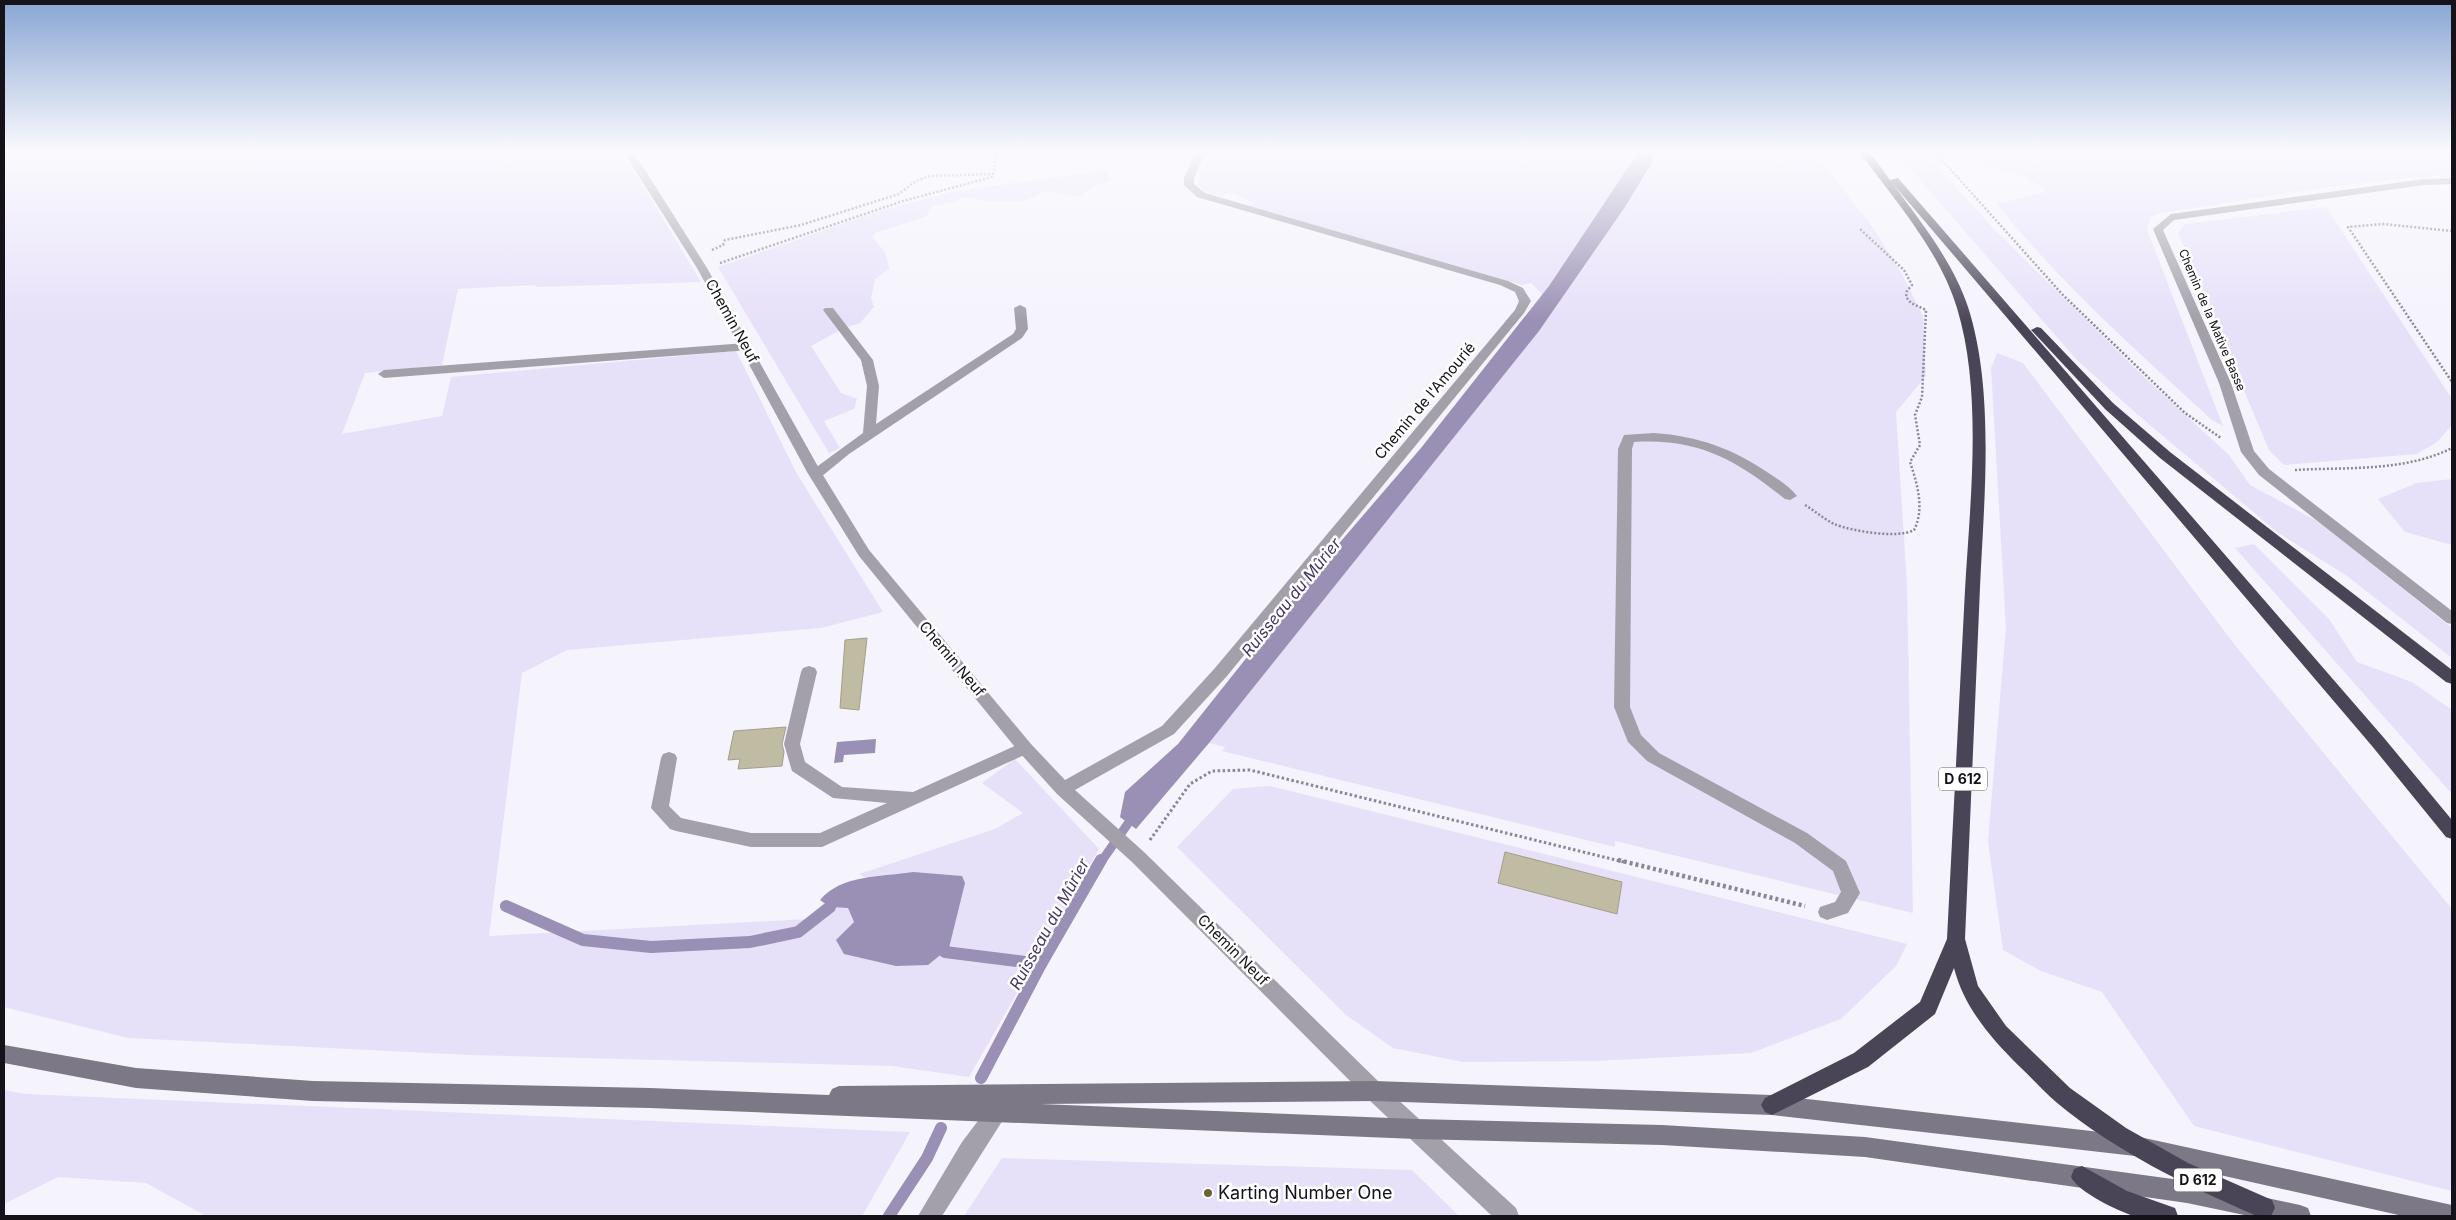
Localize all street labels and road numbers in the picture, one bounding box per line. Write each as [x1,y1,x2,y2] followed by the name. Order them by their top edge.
[2176,246,2249,393] street label: Chemin de la Mative Basse
[702,276,763,366] street label: Chemin Neuf
[1370,338,1479,463] street label: Chemin de l'Amourié
[915,617,990,701] street label: Chemin Neuf
[1939,768,1987,791] road number: D 612
[1194,910,1273,990] street label: Chemin Neuf
[2174,1168,2222,1192] road number: D 612

